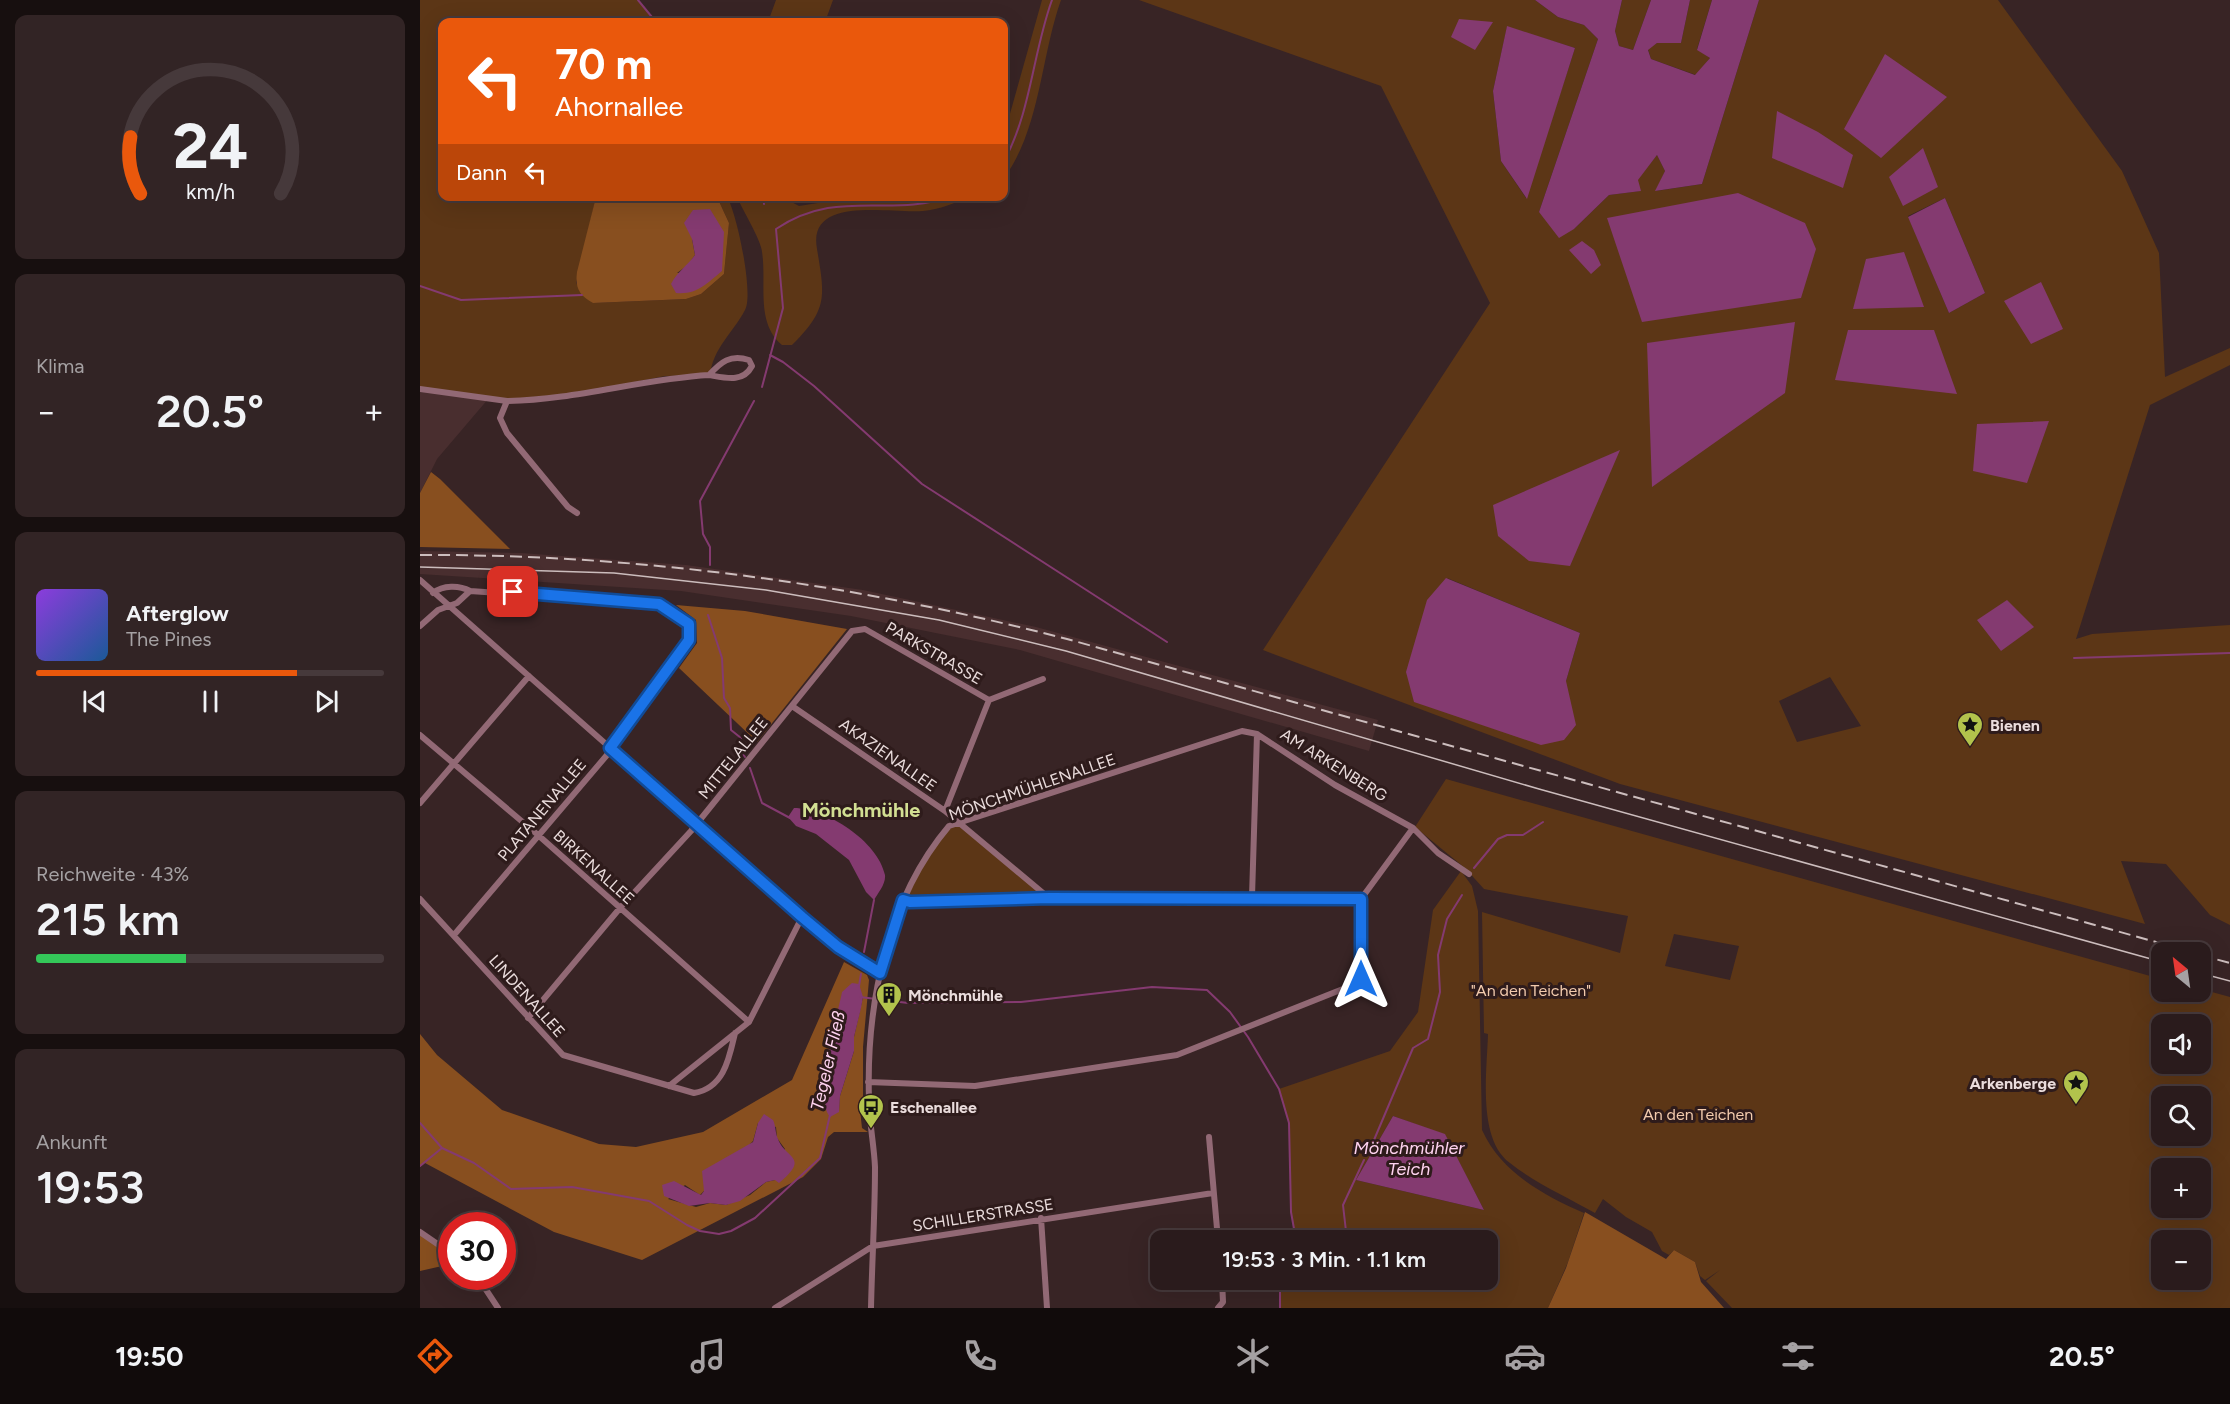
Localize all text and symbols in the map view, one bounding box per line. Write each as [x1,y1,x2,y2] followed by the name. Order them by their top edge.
[555,39,652,90] text: 70 m
[456,42,534,120] icon: left
[555,90,683,123] text: Ahornallee
[172,109,248,184] text: 24
[519,156,552,189] icon: left
[456,159,507,186] text: Dann
[186,179,234,204] text: km/h
[36,354,84,378] text: Klima
[156,384,264,438] text: 20.5°
[36,392,57,431] text: −
[363,392,384,431] text: +
[487,566,538,617] pin
[496,575,529,608] icon: arrive
[126,600,229,627] text: Afterglow
[882,618,986,688] street label: PARKSTRASSE
[126,627,212,651] text: The Pines
[78,685,111,718] icon: previous
[194,685,227,718] icon: pause
[310,685,343,718] icon: next
[1955,710,1985,748] place icon: Bienen
[694,713,772,803] street label: MITTELALLEE
[836,714,940,796] street label: AKAZIENALLEE
[1990,716,2040,735] place label: Bienen
[1277,725,1391,805] street label: AM ARKENBERG
[946,749,1118,825] street label: MÖNCHMÜHLENALLEE
[494,755,590,865] street label: PLATANENALLEE
[802,798,920,822] district label: Mönchmühle
[550,826,638,908] street label: BIRKENALLEE
[36,862,189,886] text: Reichweite · 43%
[36,892,180,946] text: 215 km
[2151,942,2211,1002] north arrow
[2151,942,2211,1290] map controls
[1329,947,1393,1011] position arrow
[485,951,569,1041] street label: LINDENALLEE
[874,980,904,1018] building icon: Mönchmühle
[1471,981,1591,1000] park label: "An den Teichen"
[908,986,1003,1005] place label: Mönchmühle
[806,1009,850,1113] water label: Tegeler Fließ
[2151,1014,2211,1074] button: sound
[2061,1068,2091,1106] place icon: Arkenberge
[1969,1074,2056,1093] place label: Arkenberge
[2151,1086,2211,1146] button: search
[856,1092,886,1130] bus stop icon: Eschenallee
[890,1098,977,1117] place label: Eschenallee
[1643,1105,1753,1124] park label: An den Teichen
[36,1130,108,1154] text: Ankunft
[1354,1137,1465,1180] water label: Mönchmühler Teich
[2151,1158,2211,1218] button: +
[36,1160,144,1214] text: 19:53
[911,1194,1055,1236] street label: SCHILLERSTRASSE
[438,1212,516,1290] speed limit sign: 30
[2151,1230,2211,1290] button: −
[1222,1246,1426,1273] text: 19:53 · 3 Min. · 1.1 km
[414,1335,456,1377] icon: directions
[687,1335,729,1377] icon: music
[959,1335,1001,1377] icon: phone
[1232,1335,1274,1377] icon: climate
[1504,1335,1546,1377] icon: car
[1777,1335,1819,1377] icon: filters
[115,1340,184,1373] text: 19:50
[2049,1340,2115,1373] text: 20.5°

